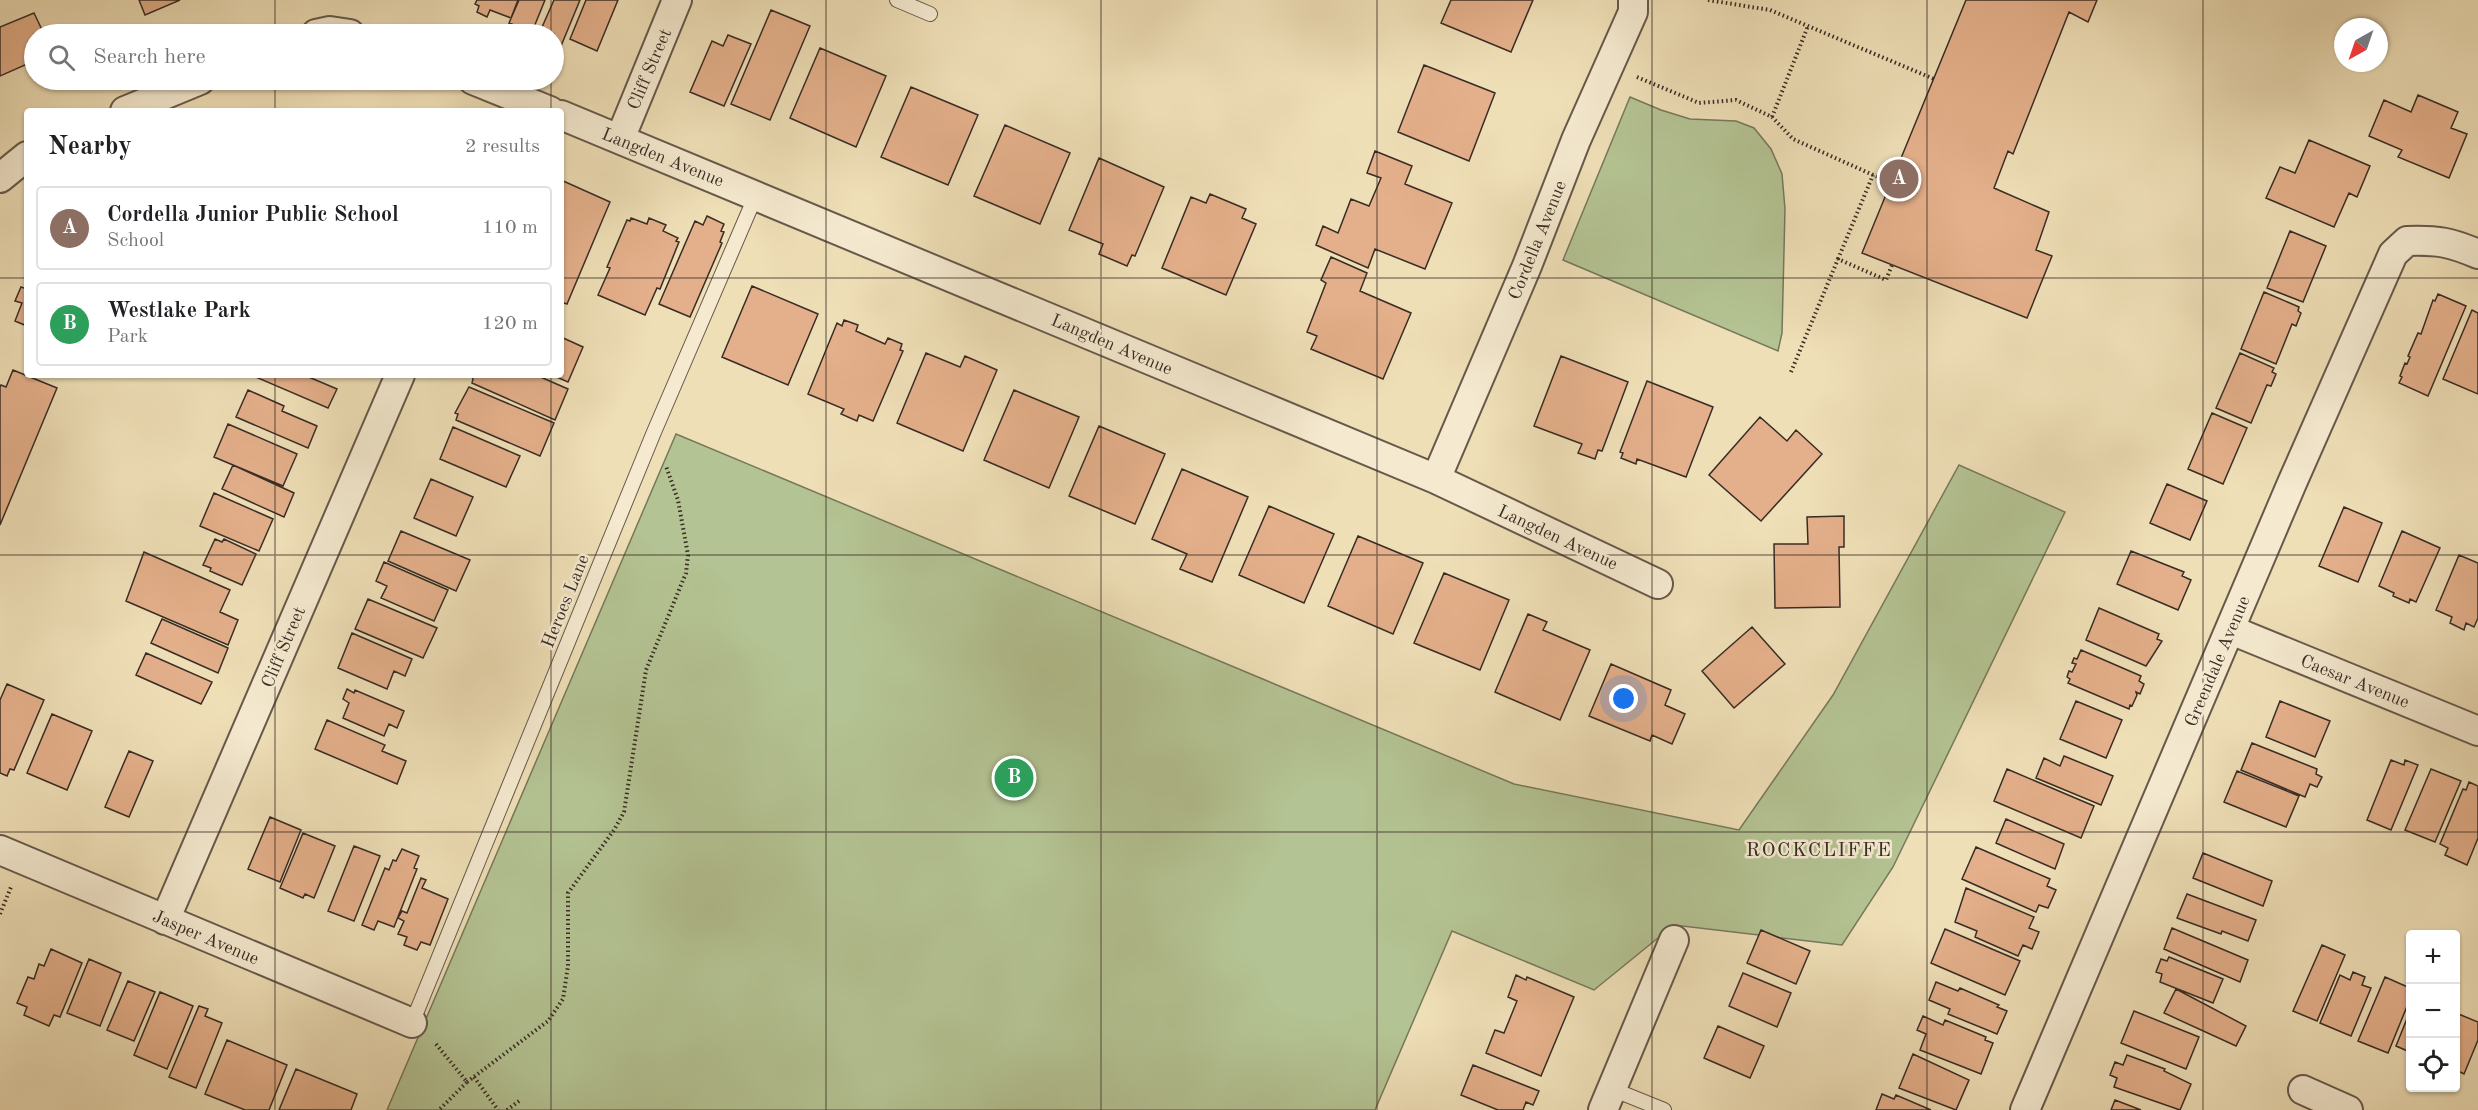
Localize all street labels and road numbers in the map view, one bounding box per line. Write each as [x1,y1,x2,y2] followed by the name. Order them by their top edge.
[625,26,675,113] street label: Cliff Street
[599,125,726,191] street label: Langden Avenue
[1506,178,1570,303] street label: Cordella Avenue
[1048,311,1175,379] street label: Langden Avenue
[1495,502,1620,574] street label: Langden Avenue
[539,552,593,651] street label: Heroes Lane
[2182,593,2254,729] street label: Greendale Avenue
[259,604,309,691] street label: Cliff Street
[2298,652,2412,712] street label: Caesar Avenue
[150,907,261,968] street label: Jasper Avenue

